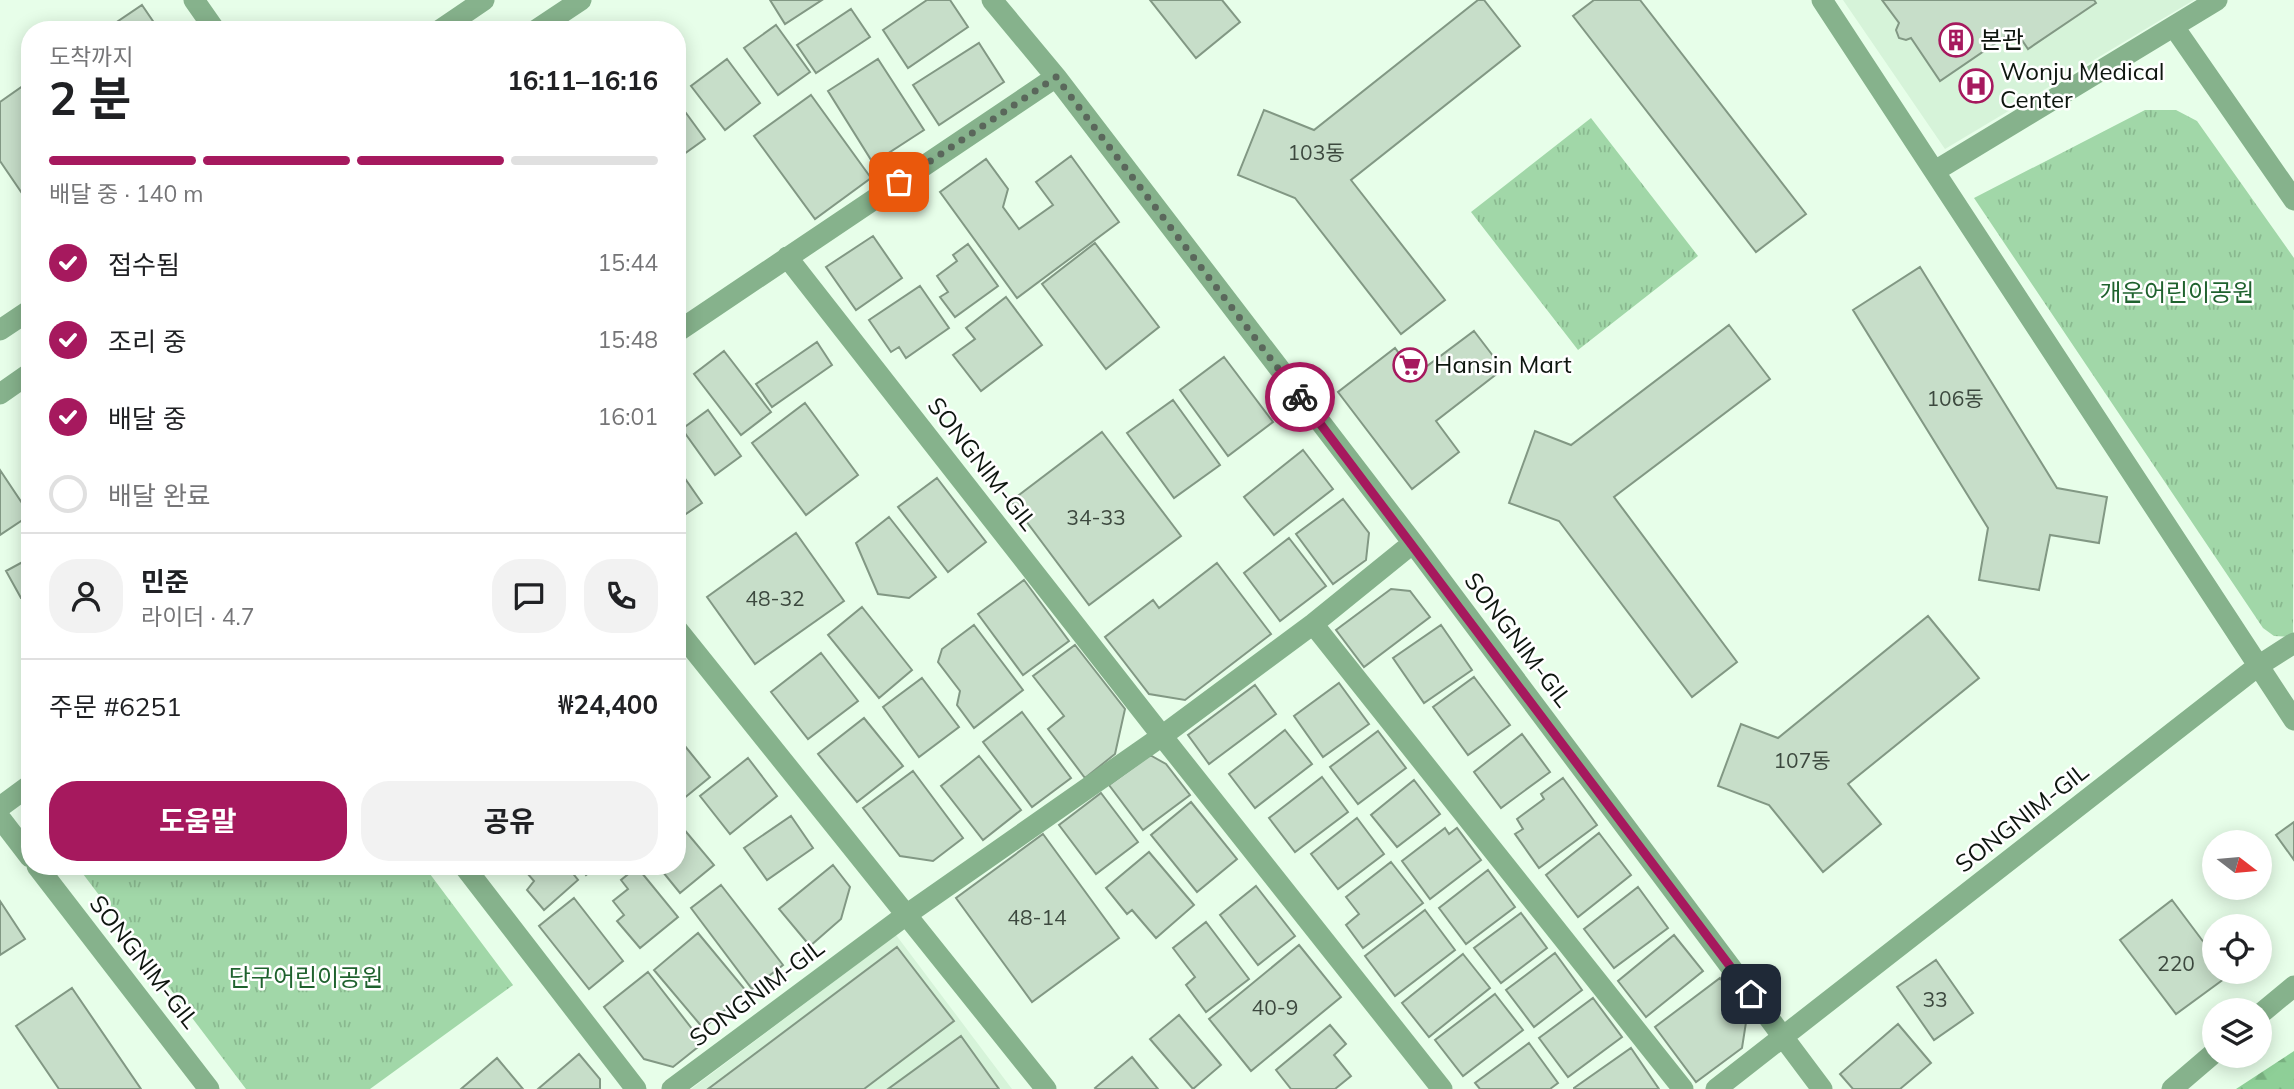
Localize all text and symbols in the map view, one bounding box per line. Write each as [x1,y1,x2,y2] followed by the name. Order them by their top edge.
[1937,21,1975,59] building icon: 본관
[1980,24,2024,54] place label: 본관
[49,42,134,71] text: 도착까지
[2000,56,2165,114] place label: Wonju Medical Center
[507,64,658,97] text: 16:11–16:16
[1957,67,1995,105] hospital icon: Wonju Medical Center
[49,69,132,127] text: 2 분
[1287,139,1345,165] house number: 103동
[869,152,929,212] pin
[880,163,918,201] icon: bag
[49,179,203,208] text: 배달 중 · 140 m
[49,244,87,282] icon: check
[108,248,180,281] text: 접수됨
[598,248,658,277] text: 15:44
[2100,277,2254,307] park label: 개운어린이공원
[49,321,87,359] icon: check
[108,325,187,358] text: 조리 중
[598,325,658,354] text: 15:48
[1391,346,1429,384] supermarket icon: Hansin Mart
[1434,349,1572,379] place label: Hansin Mart
[1265,362,1335,432] courier
[1281,378,1319,416] icon: bike
[1926,385,1984,411] house number: 106동
[921,391,1044,536] street label: SONGNIM-GIL
[49,398,87,436] icon: check
[108,402,187,435] text: 배달 중
[598,402,658,431] text: 16:01
[108,479,210,512] text: 배달 완료
[1066,504,1126,530] house number: 34-33
[49,559,123,633] button: person
[492,559,566,633] button: chat
[584,559,658,633] button: phone
[141,565,189,598] text: 민준
[1458,566,1579,713] street label: SONGNIM-GIL
[745,585,805,611] house number: 48-32
[141,602,255,631] text: 라이더 · 4.7
[558,688,658,721] text: ₩24,400
[49,690,182,723] text: 주문 #6251
[1773,747,1831,773] house number: 107동
[1949,756,2094,879] street label: SONGNIM-GIL
[49,781,347,861] button: 도움말
[361,781,658,861] button: 공유
[2202,830,2272,900] north arrow
[2202,830,2272,1068] map controls
[83,889,206,1034] street label: SONGNIM-GIL
[1007,904,1067,930] house number: 48-14
[2202,914,2272,984] button: locate
[683,932,830,1053] street label: SONGNIM-GIL
[2157,950,2195,976] house number: 220
[229,962,383,992] park label: 단구어린이공원
[1721,964,1781,1024] pin
[1732,975,1770,1013] icon: home
[1922,986,1948,1012] house number: 33
[1252,994,1298,1020] house number: 40-9
[2202,998,2272,1068] button: layers

